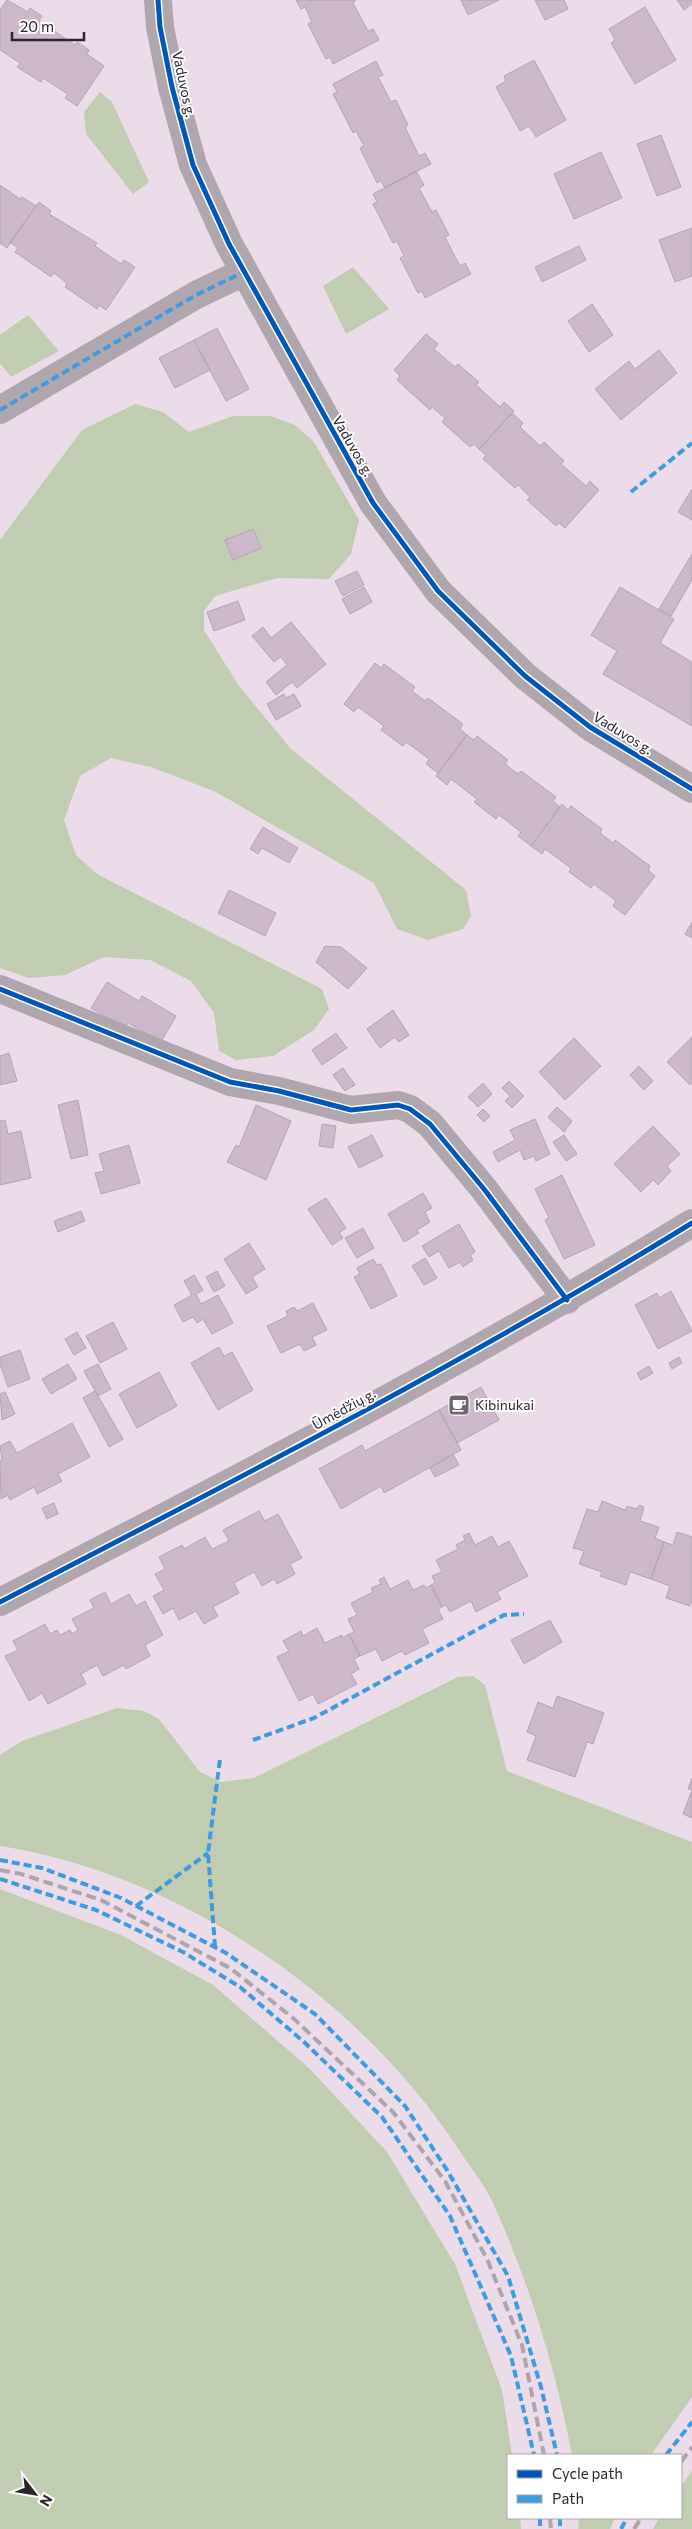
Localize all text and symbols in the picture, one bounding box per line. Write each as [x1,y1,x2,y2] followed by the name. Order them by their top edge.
[12,10,85,42] scale bar
[20,17,54,35] text: 20 m
[169,49,200,119] street label: Vaduvos g.
[329,412,378,479] street label: Vaduvos g.
[590,708,656,758] street label: Vaduvos g.
[309,1384,378,1433] street label: Ūmėdžių g.
[447,1393,471,1417] cafe icon: Kibinukai
[475,1396,534,1413] place label: Kibinukai
[507,2454,682,2519] legend
[552,2464,623,2482] text: Cycle path
[10,2469,60,2519] north arrow
[552,2489,584,2507] text: Path
[37,2492,57,2510] text: N

